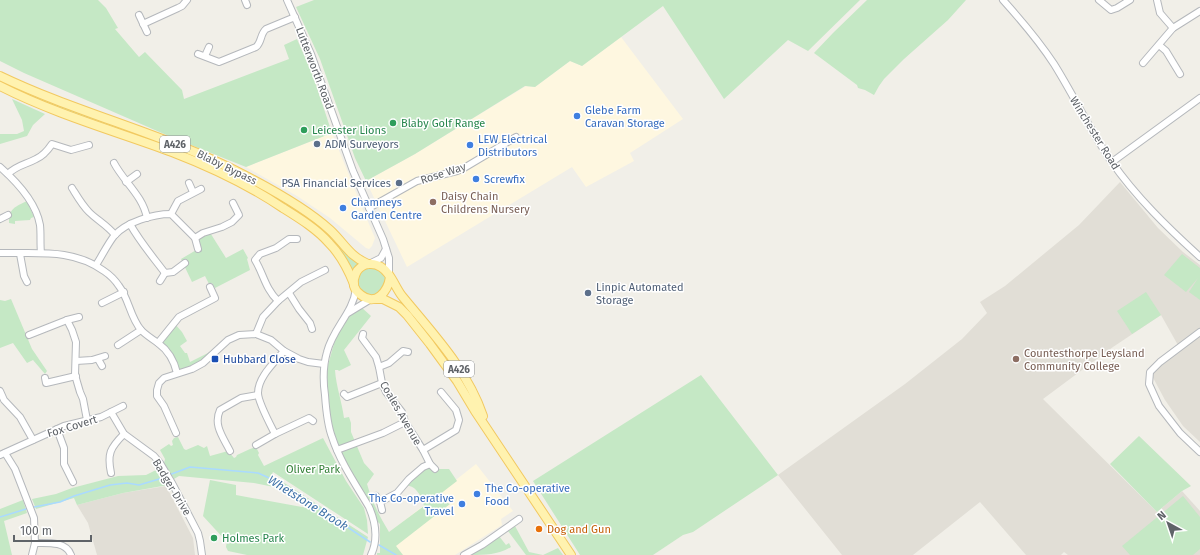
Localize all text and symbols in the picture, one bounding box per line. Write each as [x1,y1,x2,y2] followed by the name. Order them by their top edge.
[293,25,336,111] street label: Lutterworth Road
[1067,94,1122,172] street label: Winchester Road
[585,104,665,130] place label: Glebe Farm Caravan Storage
[572,111,582,121] marker: Glebe Farm Caravan Storage
[401,117,485,130] place label: Blaby Golf Range
[388,118,398,128] marker: Blaby Golf Range
[312,124,386,137] place label: Leicester Lions
[299,125,309,135] marker: Leicester Lions
[478,133,547,159] place label: LEW Electrical Distributors
[160,136,190,152] road number: A426
[325,138,399,151] place label: ADM Surveyors
[312,139,322,149] marker: ADM Surveyors
[465,140,475,150] marker: LEW Electrical Distributors
[195,147,259,188] street label: Blaby Bypass
[419,160,468,187] street label: Rose Way
[484,173,525,186] place label: Screwfix
[471,174,481,184] marker: Screwfix
[281,177,391,190] place label: PSA Financial Services
[394,178,404,188] marker: PSA Financial Services
[441,190,530,216] place label: Daisy Chain Childrens Nursery
[351,196,422,222] place label: Chamneys Garden Centre
[428,197,438,207] marker: Daisy Chain Childrens Nursery
[338,203,348,213] marker: Chamneys Garden Centre
[596,281,684,307] place label: Linpic Automated Storage
[583,288,593,298] marker: Linpic Automated Storage
[1024,347,1144,373] place label: Countesthorpe Leysland Community College
[223,353,296,366] place label: Hubbard Close
[210,354,220,364] marker: Hubbard Close
[1011,354,1021,364] marker: Countesthorpe Leysland Community College
[444,361,474,377] road number: A426
[377,379,424,448] street label: Coales Avenue
[46,413,99,440] street label: Fox Covert
[150,457,194,518] street label: Badger Drive
[286,463,340,476] park label: Oliver Park
[265,473,351,534] water label: Whetstone Brook
[485,482,570,508] place label: The Co-operative Food
[472,489,482,499] marker: The Co-operative Food
[369,492,454,518] place label: The Co-operative Travel
[457,499,467,509] marker: The Co-operative Travel
[1148,503,1188,543] north arrow
[1155,508,1169,523] text: N
[14,517,91,543] scale bar
[547,523,611,536] place label: Dog and Gun
[20,524,52,538] text: 100 m
[534,524,544,534] marker: Dog and Gun
[222,532,285,545] place label: Holmes Park
[209,533,219,543] marker: Holmes Park

